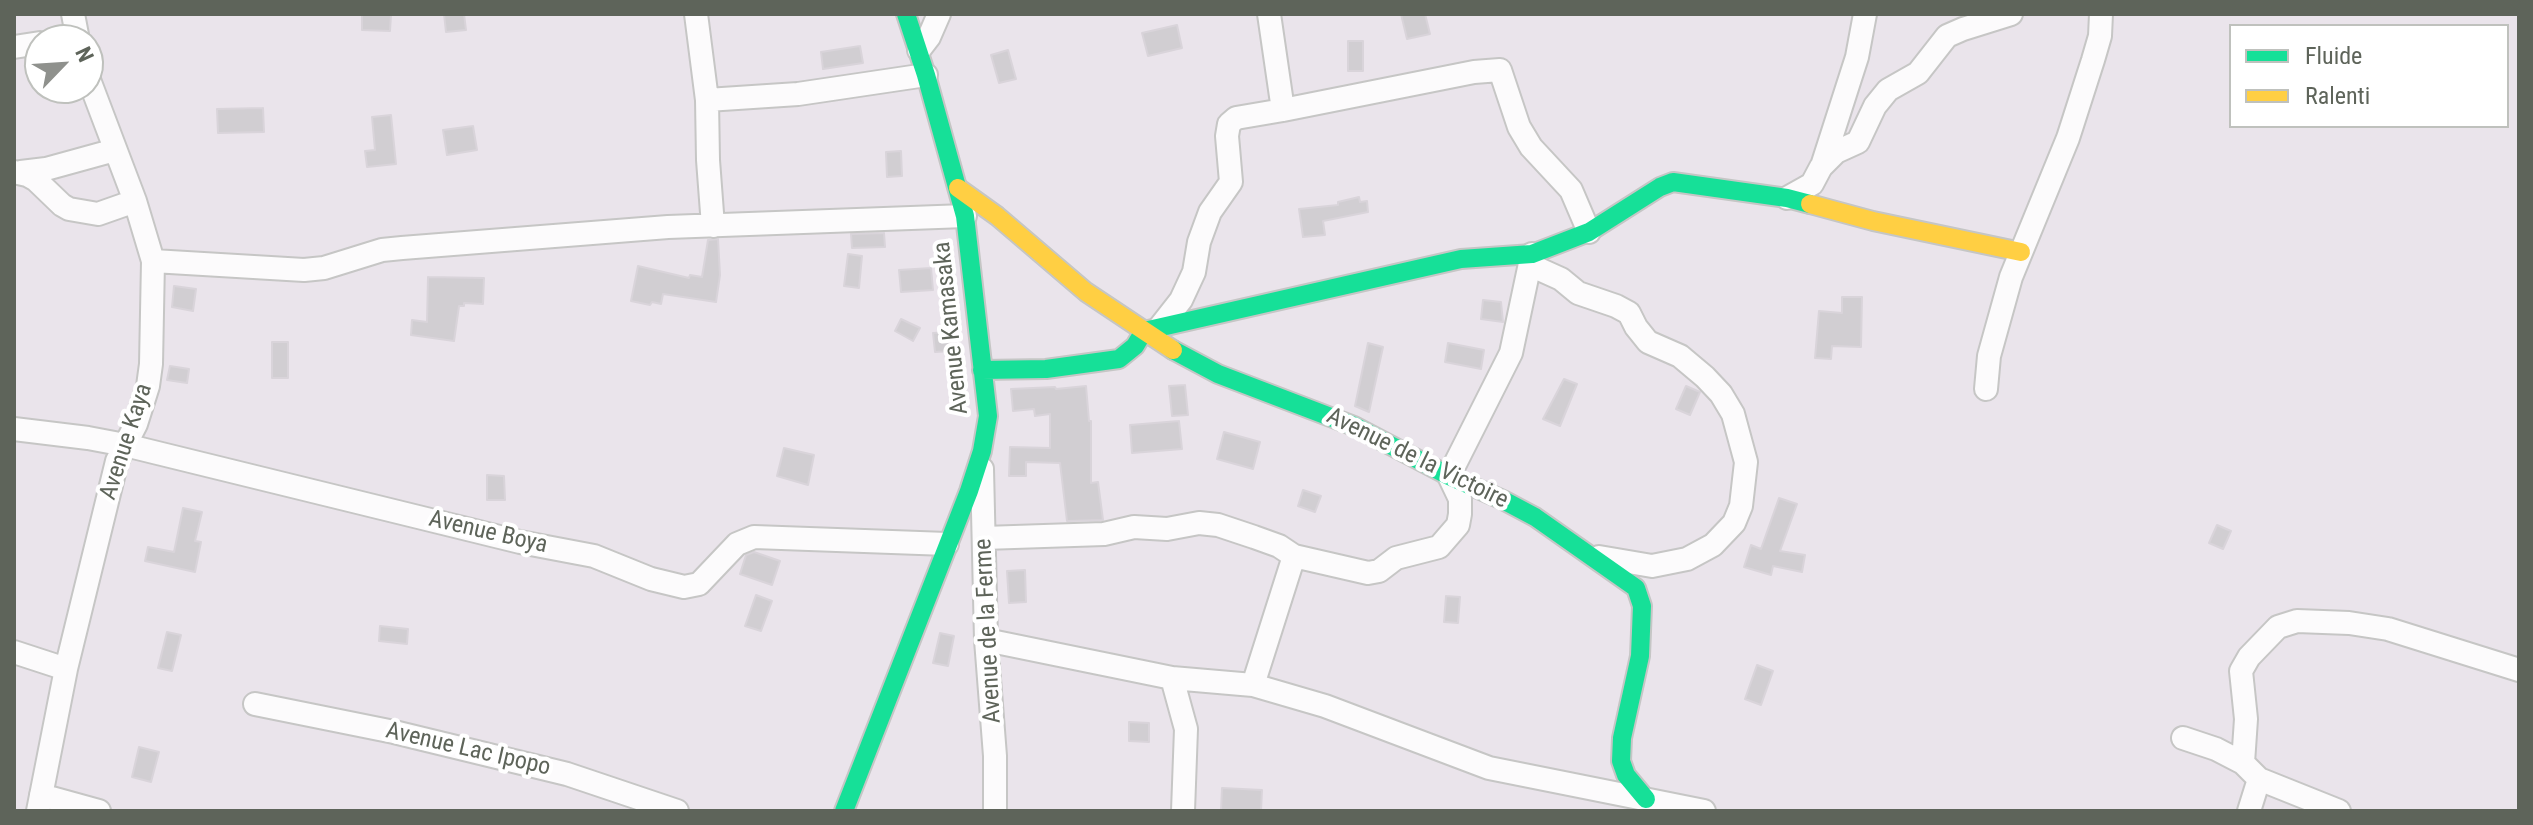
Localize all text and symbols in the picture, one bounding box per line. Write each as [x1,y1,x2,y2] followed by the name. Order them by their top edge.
[24,24,104,104] north arrow
[2229,24,2509,128] legend
[2305,42,2362,70] text: Fluide
[70,43,99,66] text: N
[2305,82,2370,110] text: Ralenti
[929,240,975,416] street label: Avenue Kamasaka
[95,380,159,504] street label: Avenue Kaya
[1321,403,1513,515] street label: Avenue de la Victoire
[426,505,550,561] street label: Avenue Boya
[970,538,1008,724] street label: Avenue de la Ferme
[383,717,553,783] street label: Avenue Lac Ipopo

